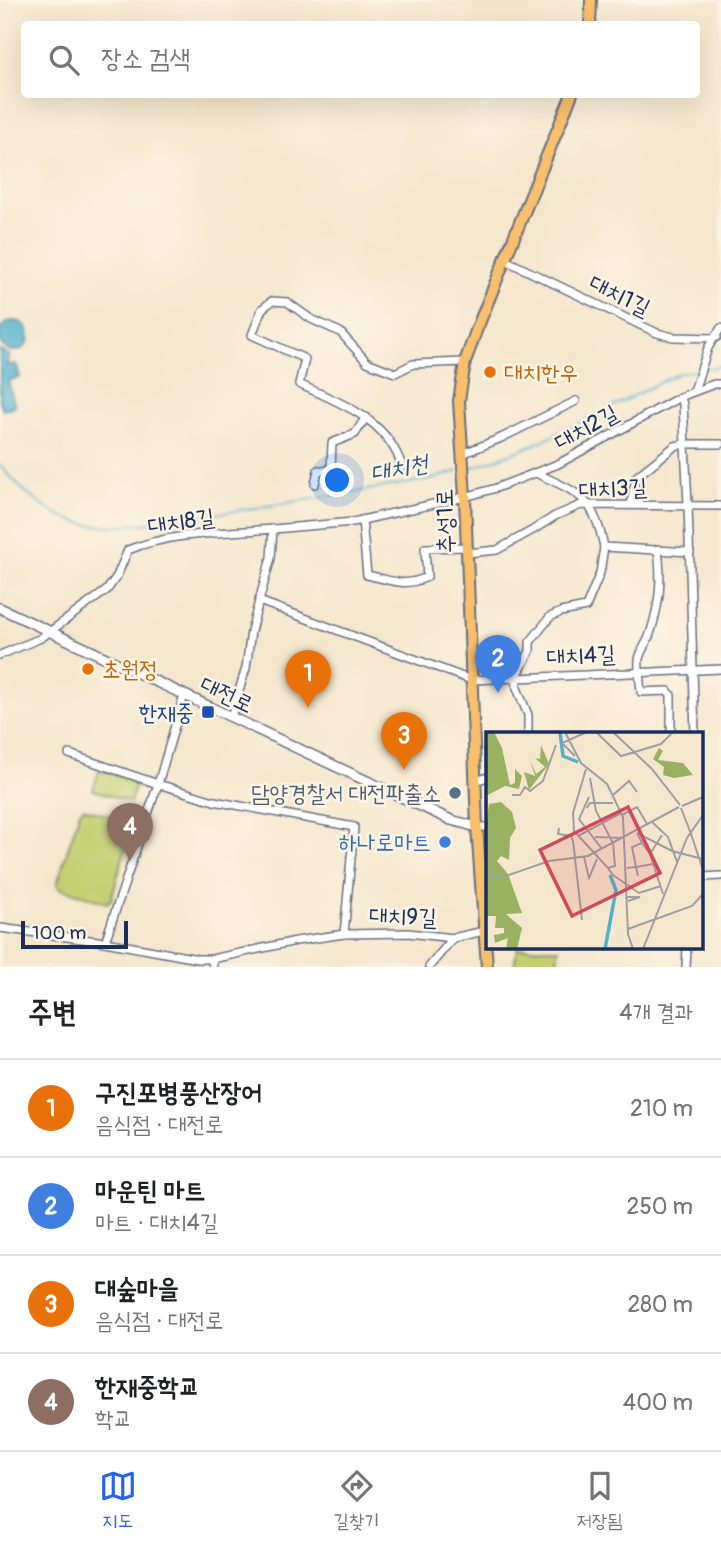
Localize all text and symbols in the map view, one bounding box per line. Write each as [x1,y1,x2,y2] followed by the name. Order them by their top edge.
[21,21,700,98] search box
[45,41,83,79] icon: search
[101,43,190,75] text: 장소 검색
[584,268,655,323] street label: 대치1길
[504,358,578,387] place label: 대치한우
[482,364,498,380] marker: 대치한우
[549,398,623,457] street label: 대치2길
[368,448,433,488] water label: 대치천
[320,463,354,497] your location
[578,472,648,505] street label: 대치3길
[430,488,461,554] street label: 추성1로
[146,502,216,541] street label: 대치8길
[475,635,521,693] pin: 2
[546,639,616,672] street label: 대치4길
[285,650,331,708] pin: 1
[102,655,158,684] place label: 초원정
[80,661,96,677] marker: 초원정
[195,670,258,719] street label: 대전로
[138,698,194,727] place label: 한재중
[200,704,216,720] marker: 한재중
[381,712,427,770] pin: 3
[486,732,704,950] inset map
[251,779,441,808] place label: 담양경찰서 대전파출소
[447,785,463,801] marker: 담양경찰서 대전파출소
[107,803,153,861] pin: 4
[338,828,431,857] place label: 하나로마트
[437,834,453,850] marker: 하나로마트
[369,901,437,932] street label: 대치9길
[21,918,128,950] scale bar
[32,921,86,945] text: 100 m
[28,994,76,1031] text: 주변
[619,998,693,1027] text: 4개 결과
[95,1077,262,1109] text: 구진포병풍산장어
[47,1094,56,1123] text: 1
[630,1094,693,1123] text: 210 m
[95,1110,223,1139] text: 음식점 · 대전로
[95,1175,205,1207] text: 마운틴 마트
[45,1192,57,1221] text: 2
[627,1192,693,1221] text: 250 m
[95,1208,218,1237] text: 마트 · 대치4길
[95,1273,179,1305] text: 대숲마을
[45,1290,57,1319] text: 3
[627,1290,693,1319] text: 280 m
[95,1306,223,1335] text: 음식점 · 대전로
[95,1371,200,1403] text: 한재중학교
[44,1388,58,1417] text: 4
[623,1388,693,1417] text: 400 m
[95,1404,132,1433] text: 학교
[99,1467,137,1534] tab: 지도
[334,1467,379,1534] tab: 길찾기
[577,1467,622,1534] tab: 저장됨

